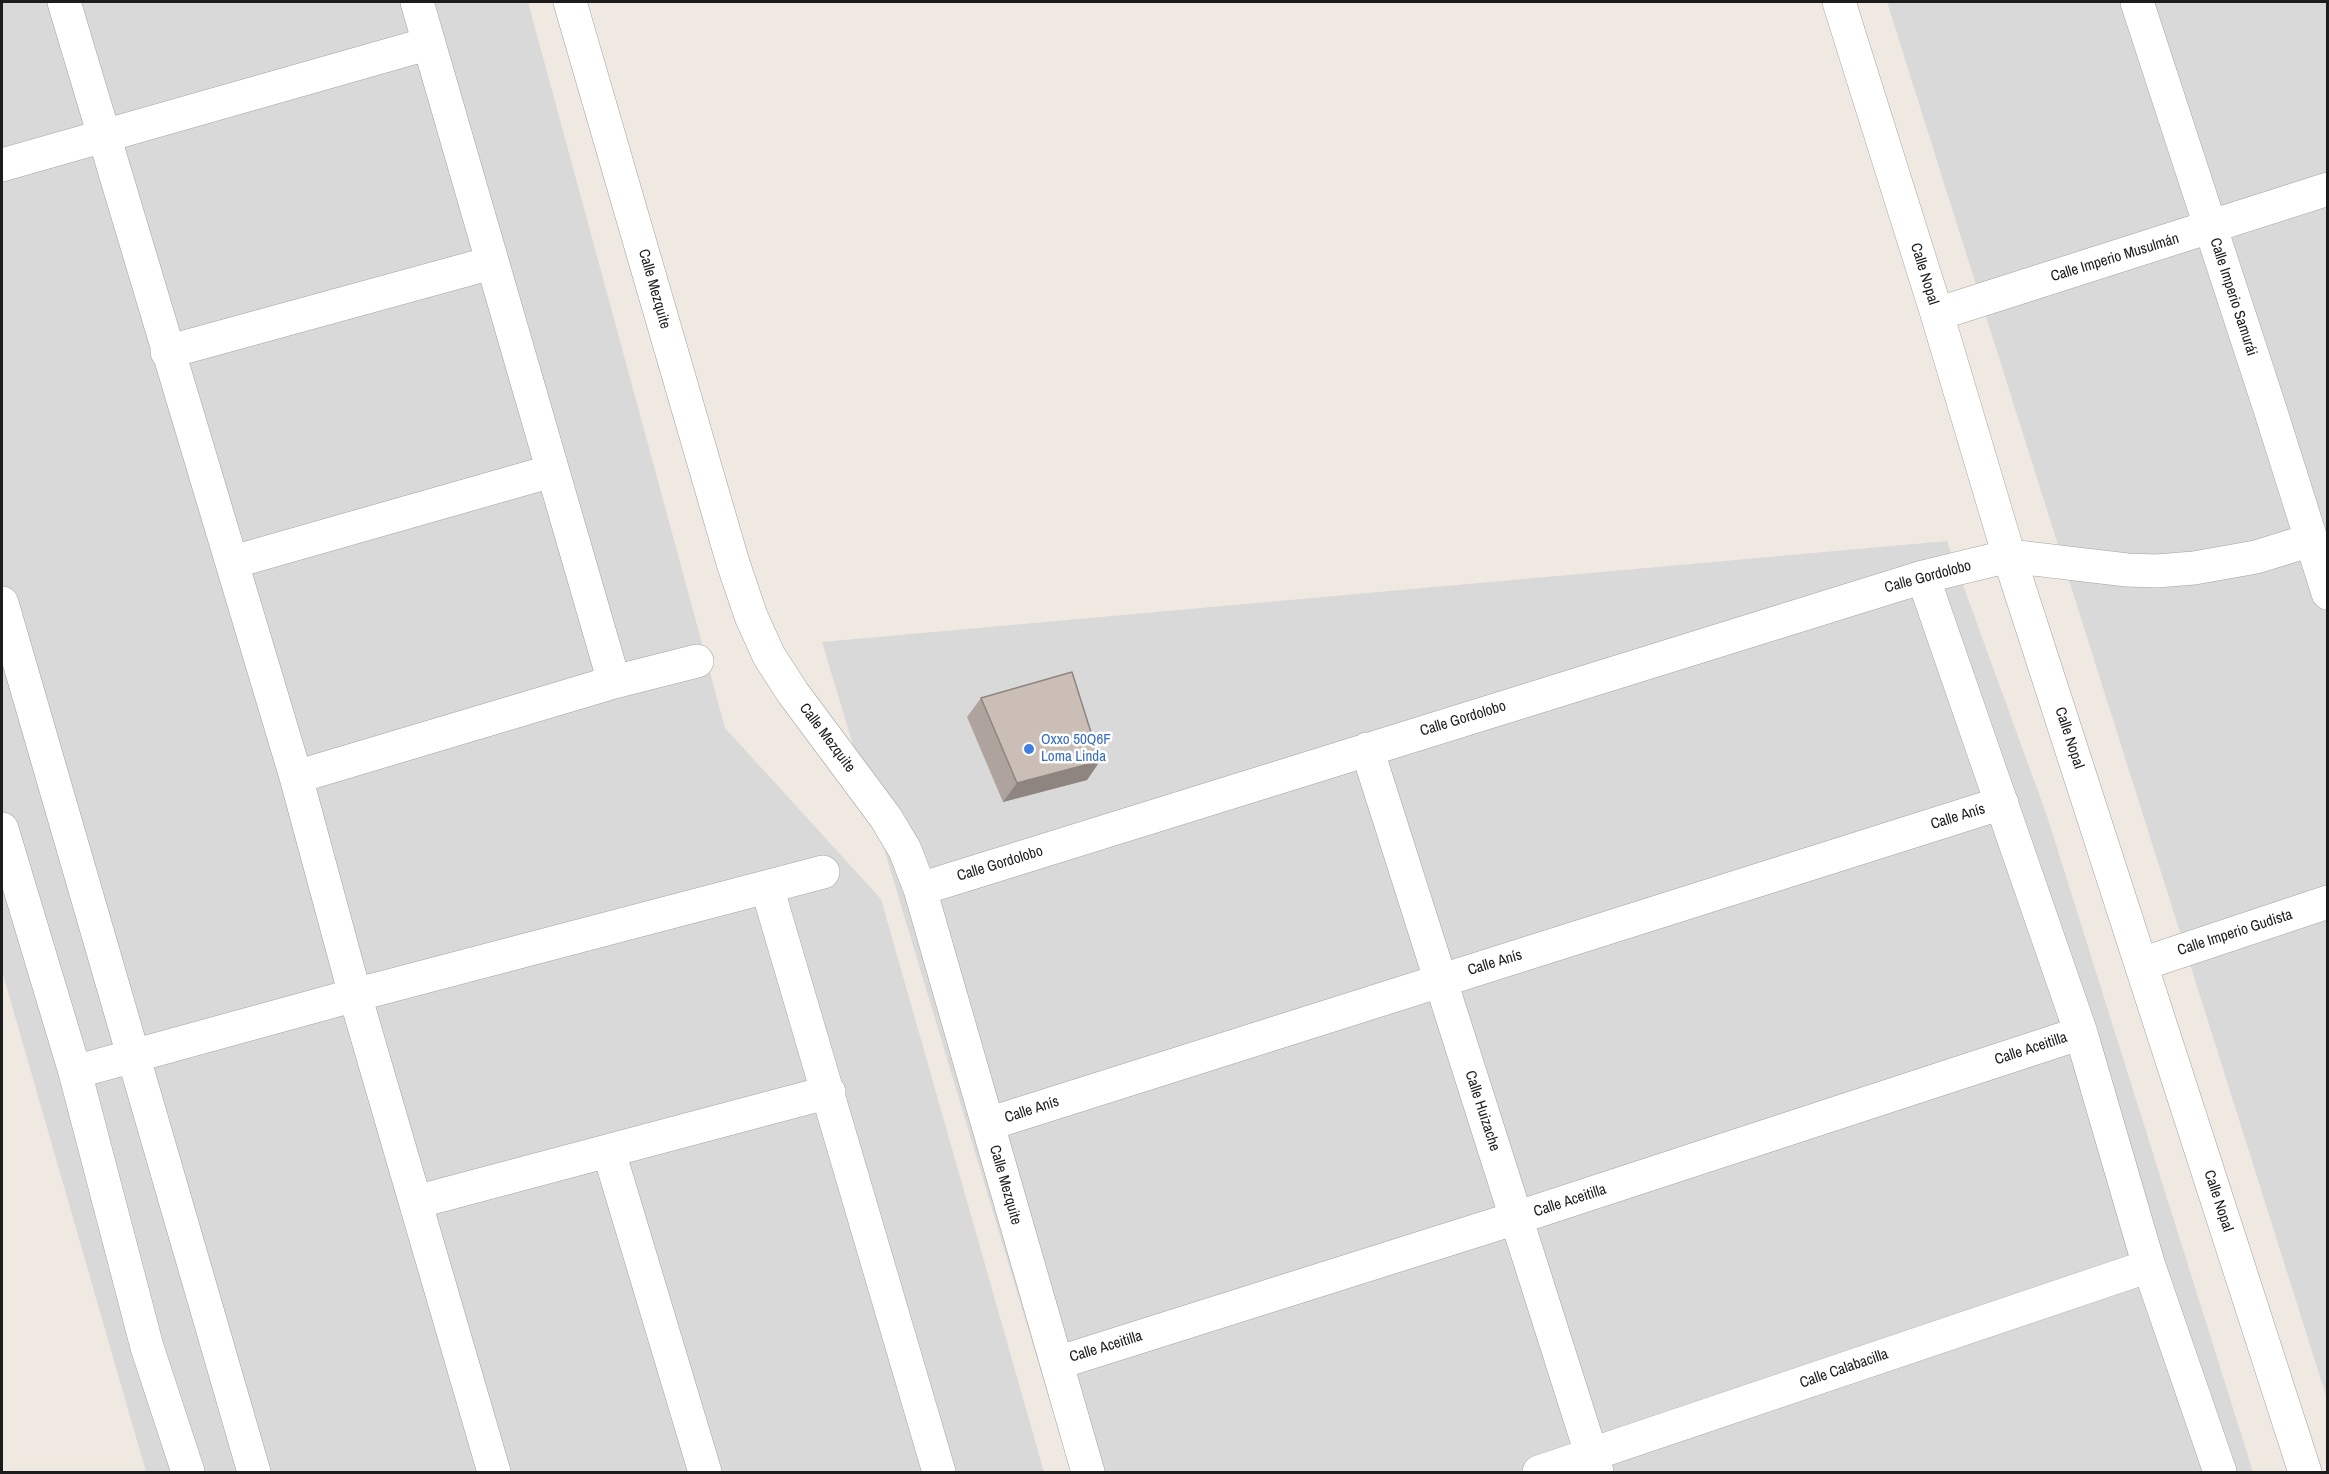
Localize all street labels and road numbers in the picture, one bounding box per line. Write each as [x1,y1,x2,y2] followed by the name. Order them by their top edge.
[2049,230,2181,286] street label: Calle Imperio Musulmán
[2205,236,2261,358] street label: Calle Imperio Samurái
[1906,241,1942,307] street label: Calle Nopal
[634,247,674,331] street label: Calle Mezquite
[1883,557,1973,597] street label: Calle Gordolobo
[1418,697,1508,741] street label: Calle Gordolobo
[795,700,859,776] street label: Calle Mezquite
[2051,705,2087,771] street label: Calle Nopal
[1929,800,1987,834] street label: Calle Anís
[955,842,1045,886] street label: Calle Gordolobo
[2175,906,2295,960] street label: Calle Imperio Gudista
[1466,946,1524,980] street label: Calle Anís
[1992,1029,2070,1069] street label: Calle Aceitilla
[1461,1069,1503,1153] street label: Calle Huizache
[1003,1093,1061,1127] street label: Calle Anís
[985,1143,1025,1227] street label: Calle Mezquite
[2200,1168,2236,1234] street label: Calle Nopal
[1531,1181,1609,1221] street label: Calle Aceitilla
[1067,1327,1145,1367] street label: Calle Aceitilla
[1797,1345,1891,1393] street label: Calle Calabacilla

